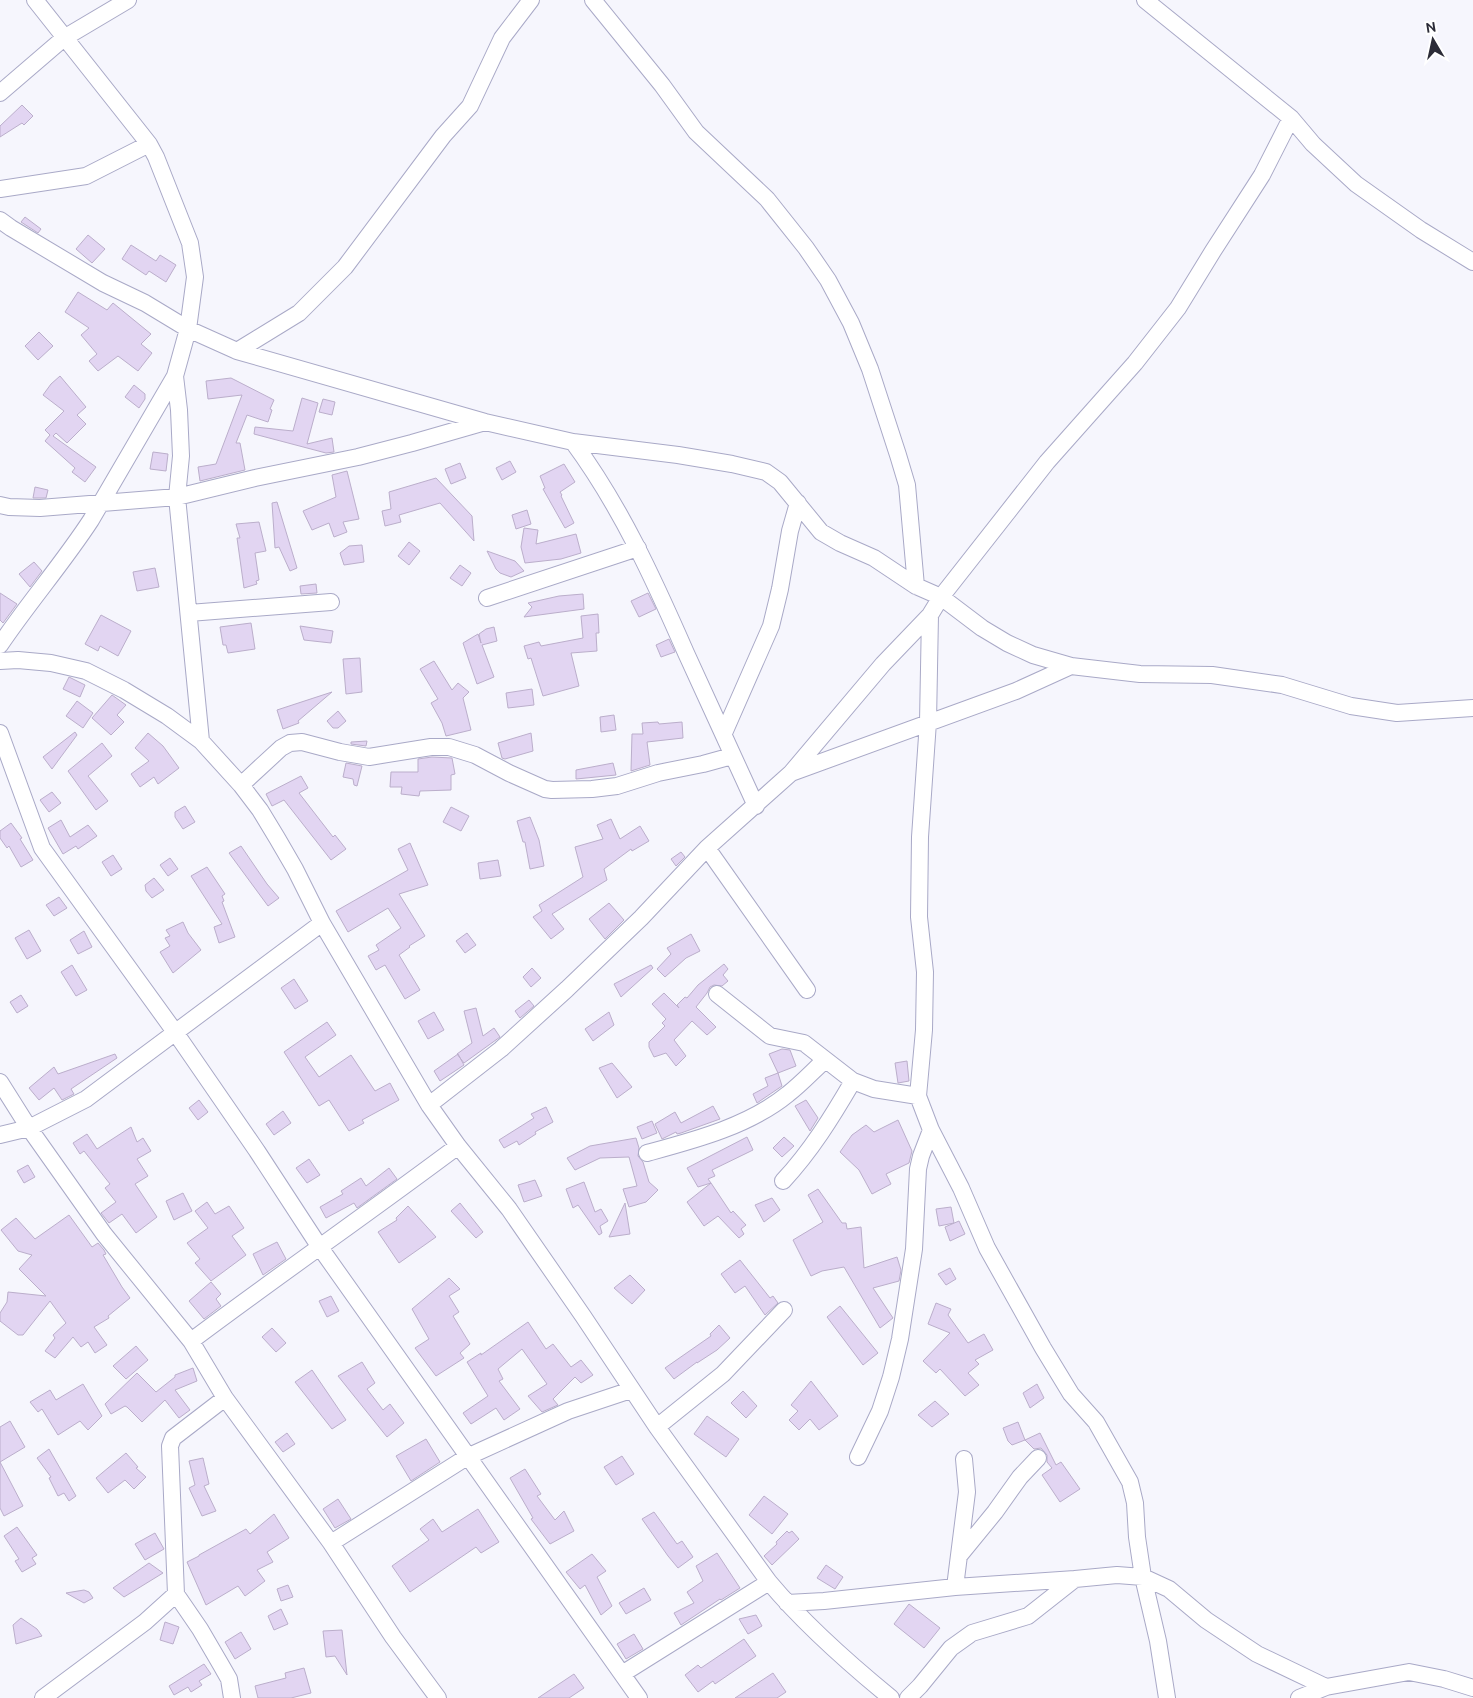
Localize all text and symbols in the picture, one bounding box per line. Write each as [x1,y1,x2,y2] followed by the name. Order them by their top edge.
[1408,15,1458,65] north arrow
[1425,18,1437,36] text: N

